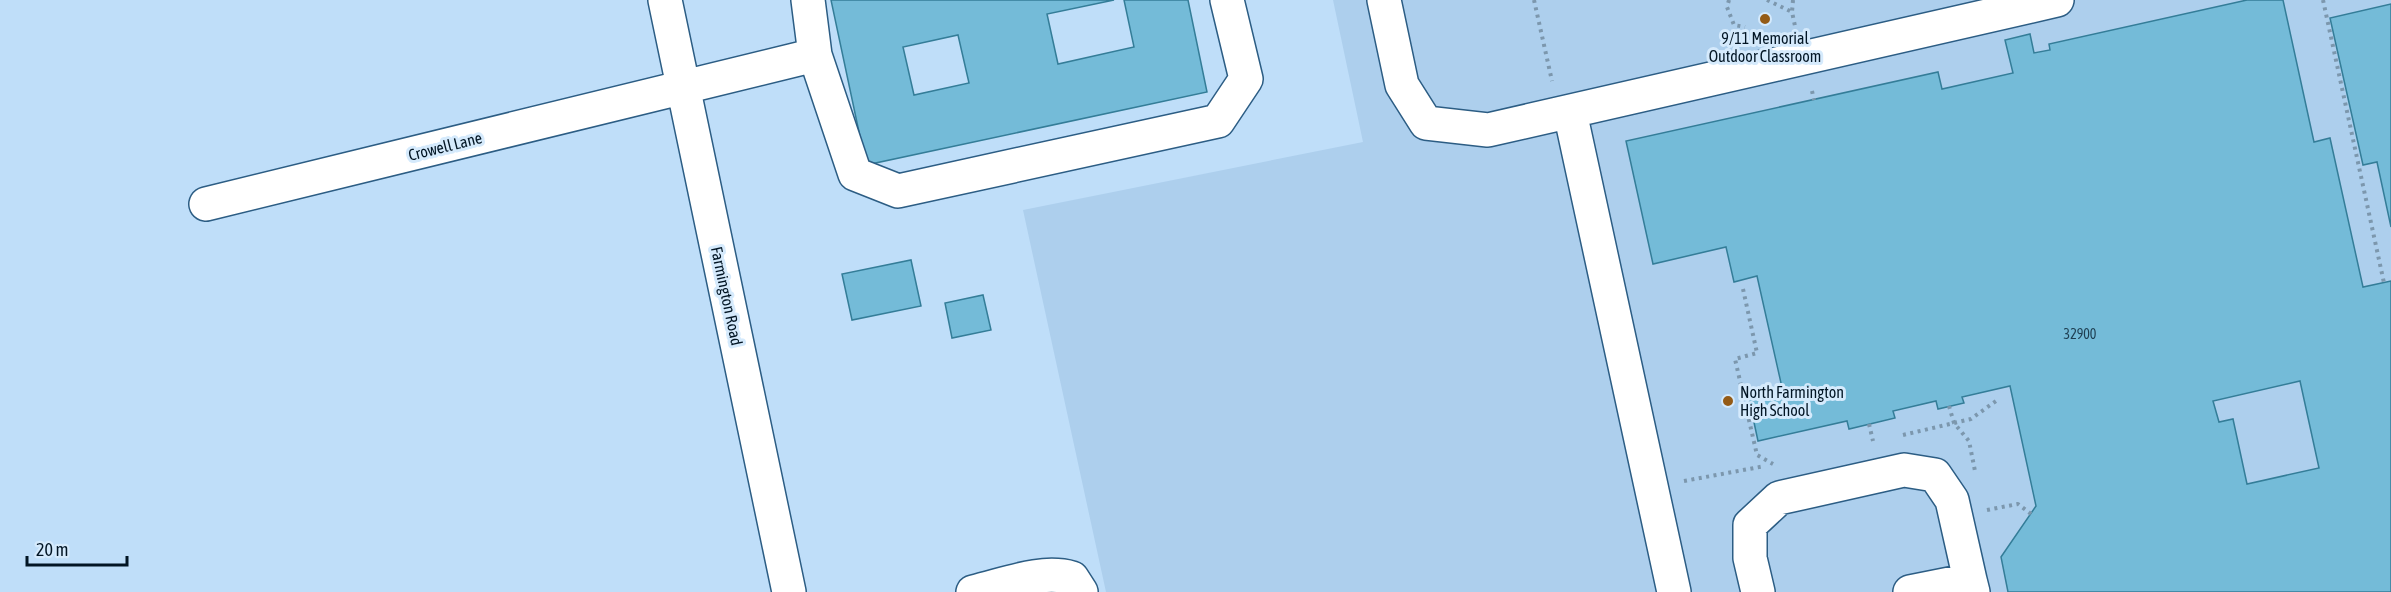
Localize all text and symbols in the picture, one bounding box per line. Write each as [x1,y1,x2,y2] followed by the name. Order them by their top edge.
[1758,12,1772,26] marker: 9/11 Memorial Outdoor Classroom
[1709,29,1821,65] place label: 9/11 Memorial Outdoor Classroom
[406,128,484,164] street label: Crowell Lane
[707,245,746,347] street label: Farmington Road
[2064,326,2097,342] house number: 32900
[1740,383,1844,420] place label: North Farmington High School
[1721,394,1735,408] marker: North Farmington High School
[27,529,128,567] scale bar
[36,539,68,560] text: 20 m

